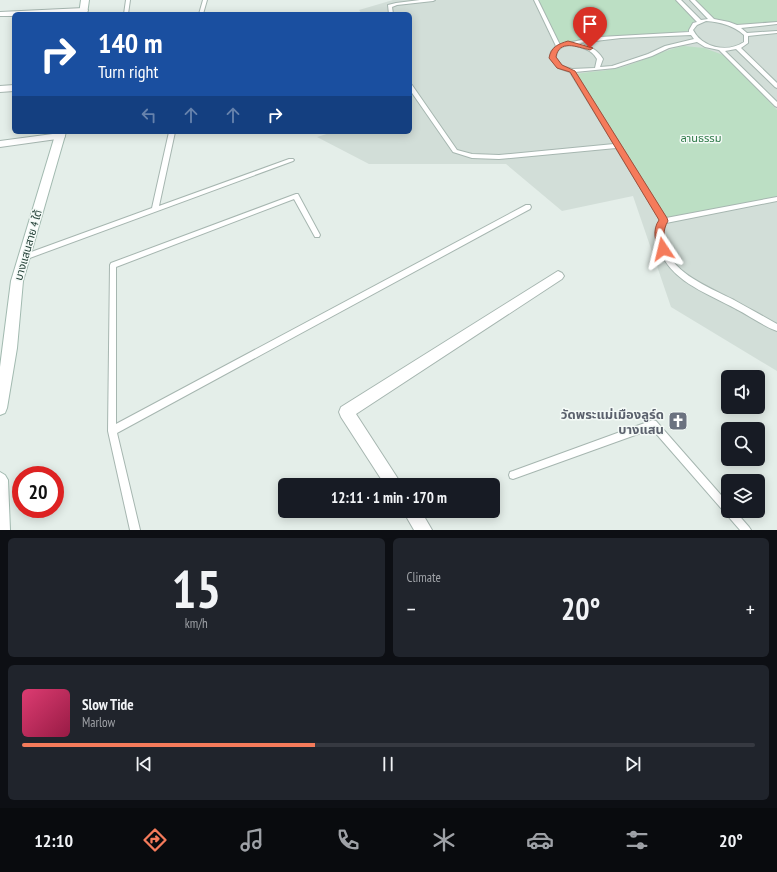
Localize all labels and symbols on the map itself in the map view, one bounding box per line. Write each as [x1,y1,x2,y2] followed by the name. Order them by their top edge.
[573,7.0,607,48] pin
[681,131,721,145] park label: ลานธรรม
[11,208,45,282] street label: บางแสนสาย 4 ใต้
[642,228,684,270] position arrow
[561,406,664,438] place label: วัดพระแม่เมืองลูร์ด บางแสน
[667,410,689,432] church icon: วัดพระแม่เมืองลูร์ด บางแสน
[12,466,64,518] speed limit sign: 20

